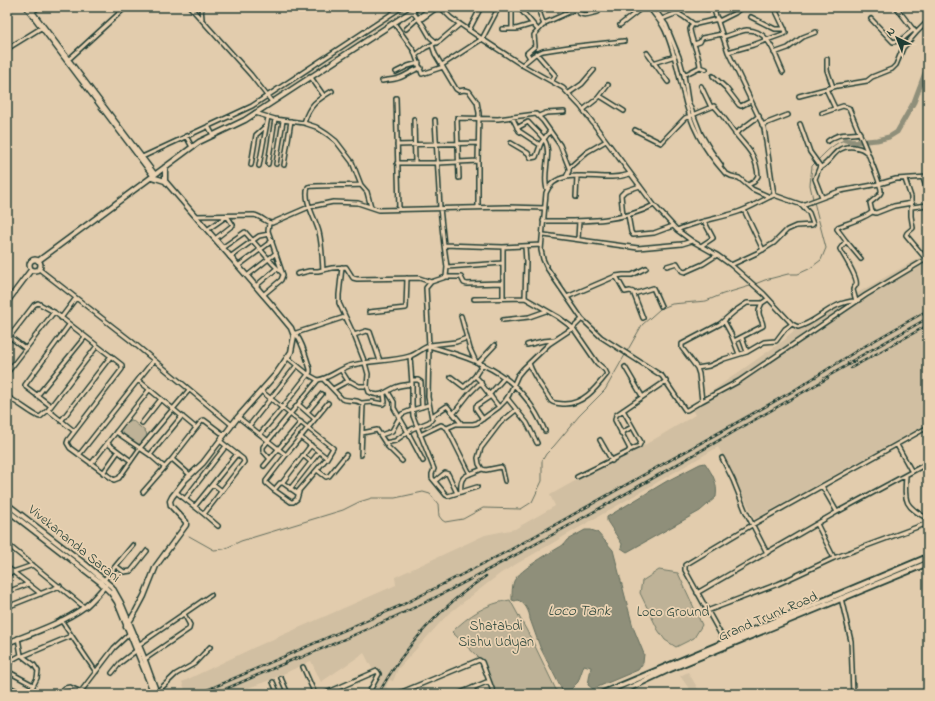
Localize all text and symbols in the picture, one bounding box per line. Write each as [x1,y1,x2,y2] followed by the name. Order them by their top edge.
[877,18,917,58] north arrow
[883,23,899,40] text: N
[22,499,125,588] street label: Vivekananda Sarani
[715,587,821,647] street label: Grand Trunk Road
[548,600,612,622] water label: Loco Tank
[637,602,709,623] park label: Loco Ground
[458,616,534,654] park label: Shatabdi Sishu Udyan

